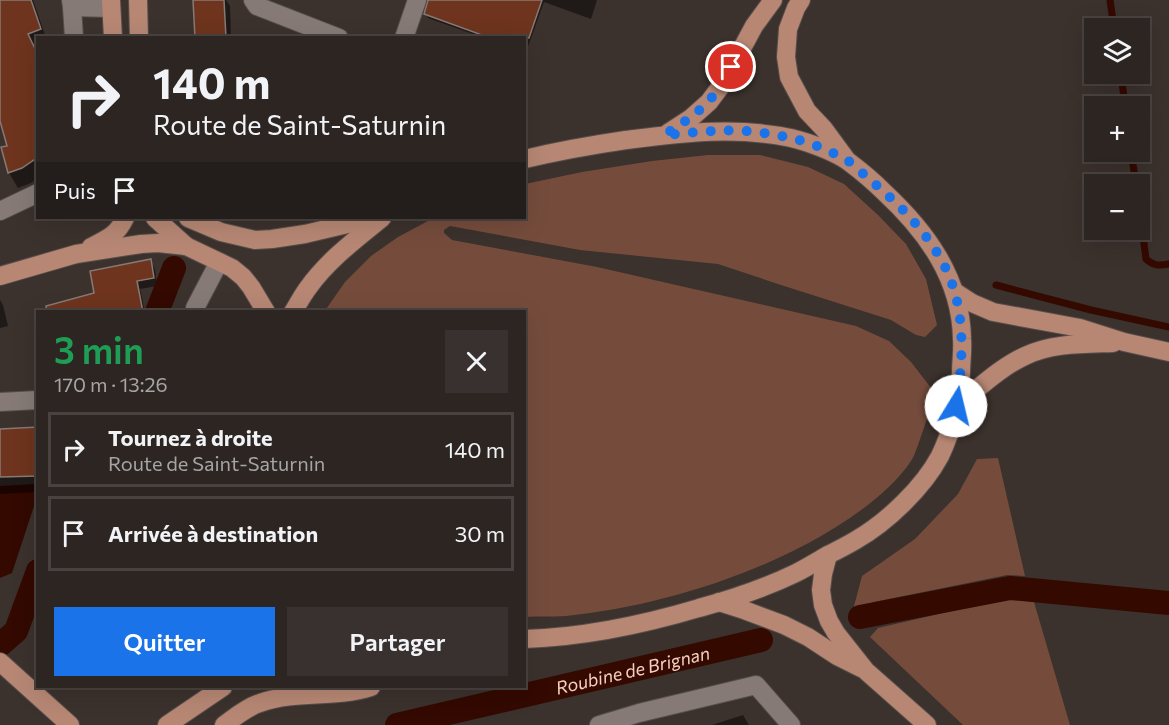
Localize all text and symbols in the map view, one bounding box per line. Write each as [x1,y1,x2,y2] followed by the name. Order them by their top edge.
[1084,18,1150,240] map controls
[1084,18,1150,84] button: layers
[705,41,756,92] pin
[714,50,747,83] icon: arrive
[153,56,270,108] text: 140 m
[54,60,132,138] icon: right
[1084,96,1150,162] button: +
[153,108,446,141] text: Route de Saint-Saturnin
[108,174,141,207] icon: arrive
[1084,174,1150,240] button: −
[54,177,96,204] text: Puis
[54,327,144,371] text: 3 min
[445,330,508,393] button: close
[54,372,168,396] text: 170 m · 13:26
[924,374,988,438] position arrow
[108,424,273,451] text: Tournez à droite
[57,433,90,466] icon: right
[445,436,505,463] text: 140 m
[108,451,325,475] text: Route de Saint-Saturnin
[57,517,90,550] icon: arrive
[108,520,318,547] text: Arrivée à destination
[455,520,505,547] text: 30 m
[54,607,275,676] button: Quitter
[287,607,508,676] button: Partager
[553,641,712,699] water label: Roubine de Brignan

